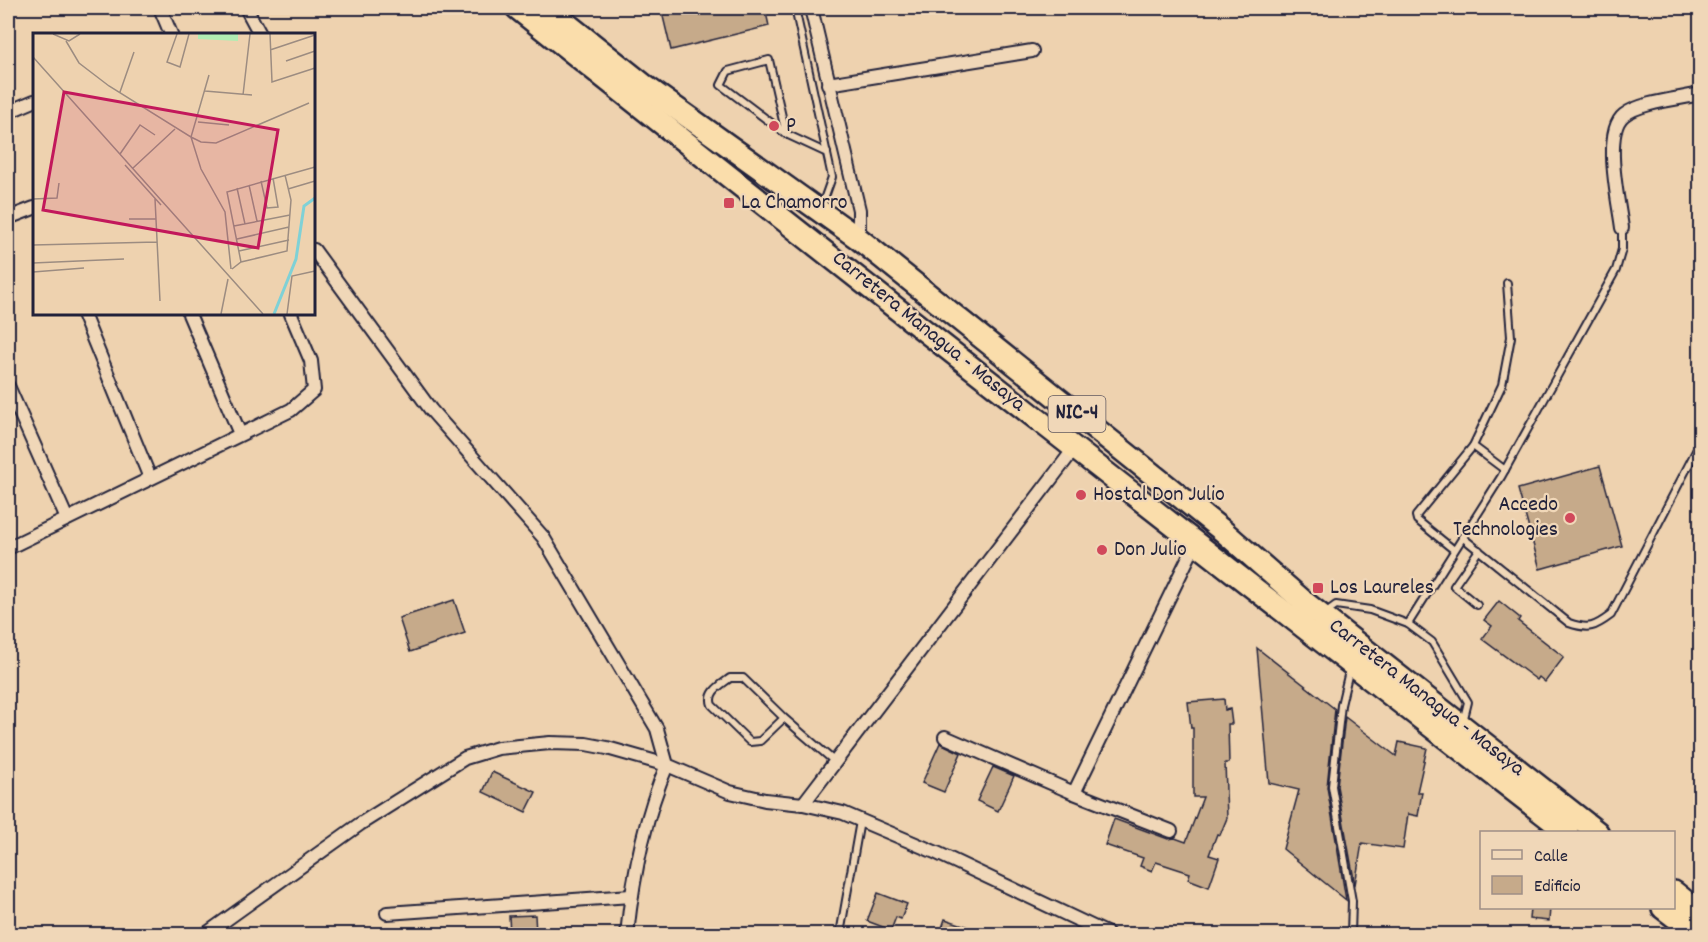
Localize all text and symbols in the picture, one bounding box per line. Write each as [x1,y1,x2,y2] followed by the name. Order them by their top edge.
[33,33,315,315] inset map
[786,111,796,142] place label: P
[767,119,781,133] marker: P
[741,188,848,219] place label: La Chamorro
[722,196,736,210] marker: La Chamorro
[824,244,1032,420] street label: Carretera Managua - Masaya
[1048,396,1106,432] road number: NIC-4
[1093,480,1225,511] place label: Hostal Don Julio
[1074,488,1088,502] marker: Hostal Don Julio
[1453,490,1558,546] place label: Accedo Technologies
[1563,511,1577,525] marker: Accedo Technologies
[1114,535,1187,566] place label: Don Julio
[1095,543,1109,557] marker: Don Julio
[1330,573,1434,604] place label: Los Laureles
[1311,581,1325,595] marker: Los Laureles
[1321,612,1531,785] street label: Carretera Managua - Masaya
[1480,831,1675,909] legend
[1534,845,1568,870] text: Calle
[1534,875,1581,900] text: Edificio

